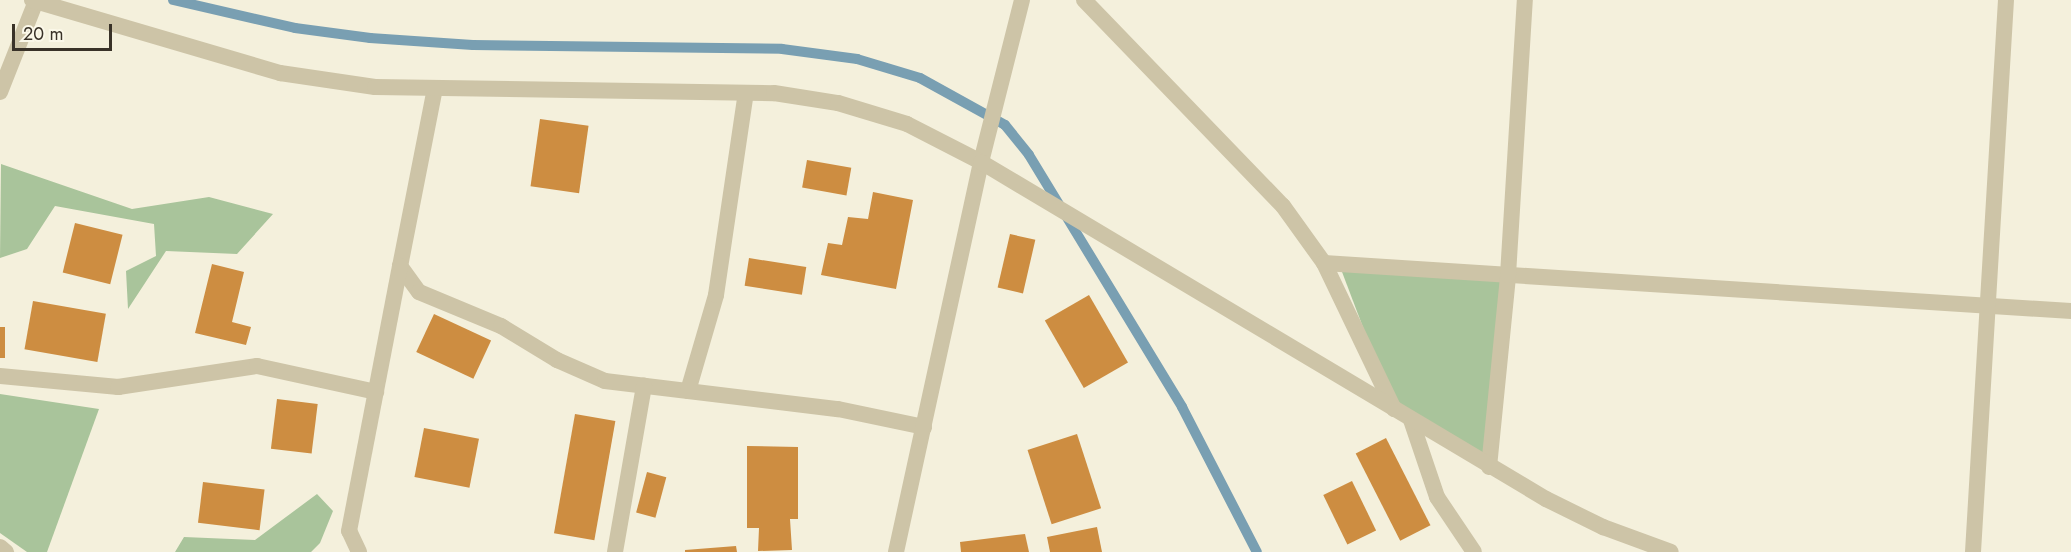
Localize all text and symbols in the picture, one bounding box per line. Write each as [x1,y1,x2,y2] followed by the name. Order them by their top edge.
[15,12,116,50] scale bar
[23,21,63,47] text: 20 m

